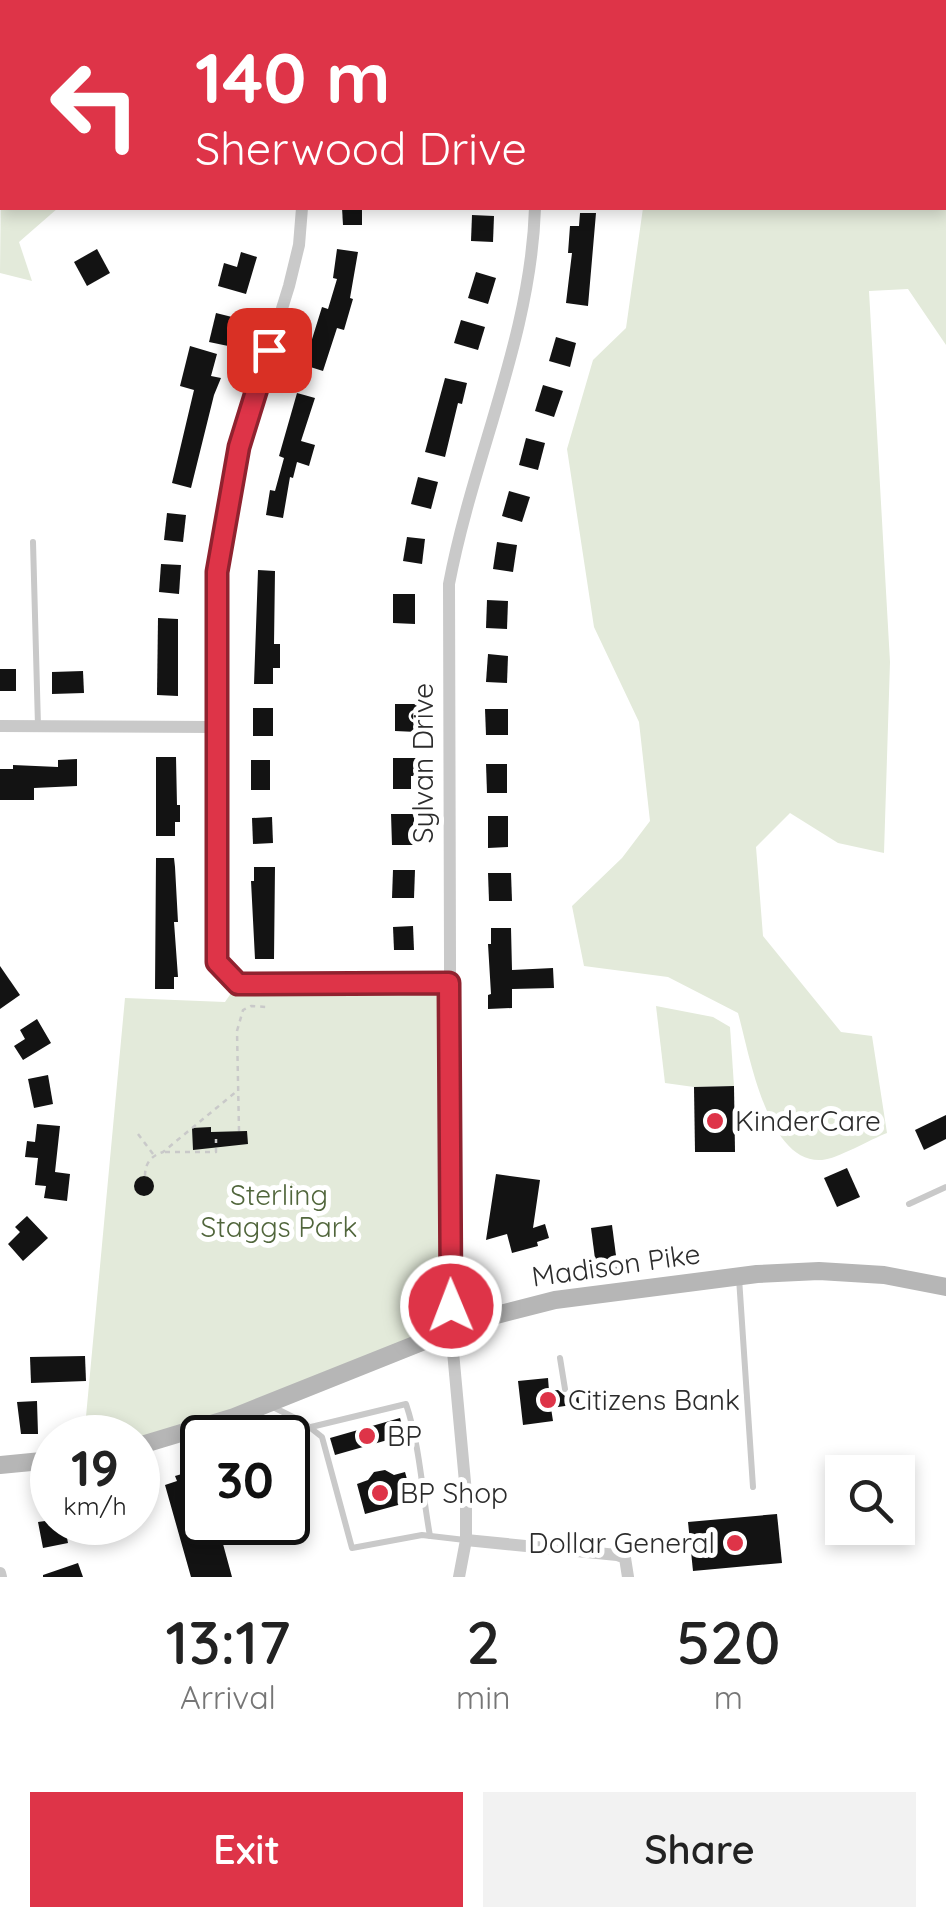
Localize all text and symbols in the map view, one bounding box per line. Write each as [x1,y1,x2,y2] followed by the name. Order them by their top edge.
[195,33,391,121] text: 140 m
[30,40,160,170] icon: left
[195,120,527,176] text: Sherwood Drive
[227,308,312,393] pin
[242,323,297,378] icon: arrive
[405,683,440,843] street label: Sylvan Drive
[735,1103,881,1138] place label: KinderCare
[704,1110,726,1132] marker: KinderCare
[201,1177,357,1244] park label: Sterling Staggs Park
[529,1235,702,1294] street label: Madison Pike
[399,1254,503,1358] position arrow
[568,1382,740,1417] place label: Citizens Bank
[537,1389,559,1411] marker: Citizens Bank
[180,1415,310,1545] speed limit sign: 30
[387,1418,422,1453] place label: BP
[356,1425,378,1447] marker: BP
[71,1436,119,1499] text: 19
[825,1455,915,1545] map controls
[825,1455,915,1545] button: search
[400,1475,508,1510] place label: BP Shop
[369,1482,391,1504] marker: BP Shop
[63,1490,127,1521] text: km/h
[528,1525,715,1560] place label: Dollar General
[724,1532,746,1554] marker: Dollar General
[166,1604,290,1679] text: 13:17
[466,1604,500,1679] text: 2
[676,1604,780,1679] text: 520
[180,1677,276,1717] text: Arrival
[456,1677,511,1717] text: min
[714,1677,743,1717] text: m
[30,1792,463,1907] button: Exit
[483,1792,916,1907] button: Share

